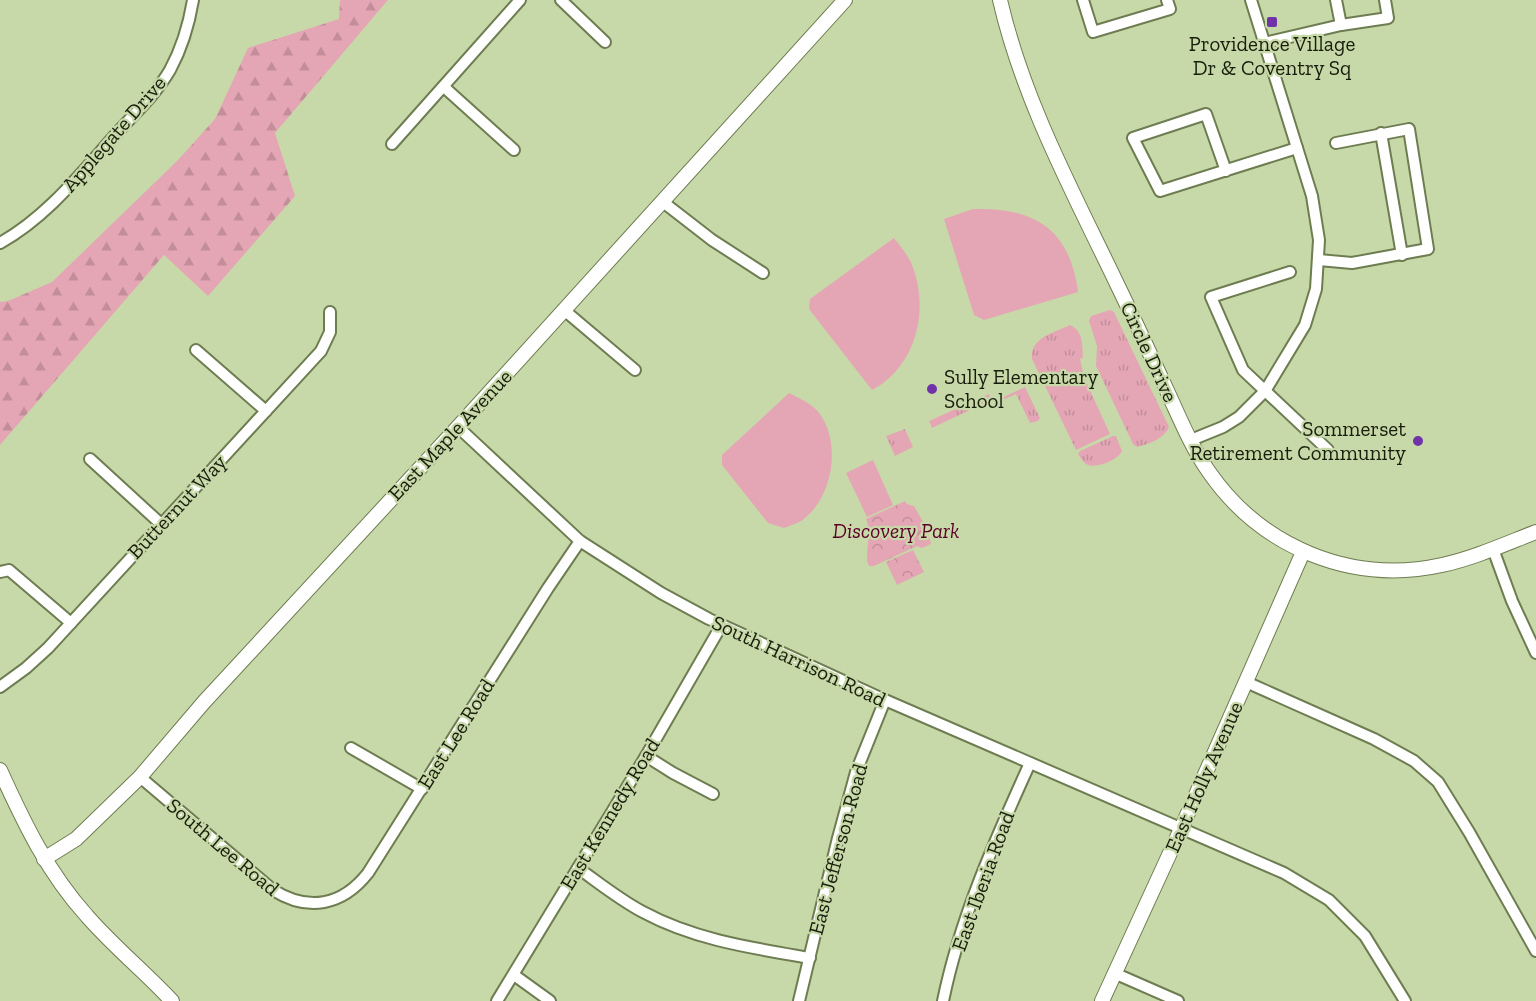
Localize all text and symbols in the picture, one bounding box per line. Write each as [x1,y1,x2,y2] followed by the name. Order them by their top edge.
[1265,15,1279,29] marker: Providence Village Dr & Coventry Sq
[1189,31,1355,80] place label: Providence Village Dr & Coventry Sq
[56,70,171,197] street label: Applegate Drive
[1115,298,1184,406] street label: Circle Drive
[382,364,517,505] street label: East Maple Avenue
[944,364,1098,413] place label: Sully Elementary School
[925,382,939,396] marker: Sully Elementary School
[1190,416,1406,465] place label: Sommerset Retirement Community
[1411,434,1425,448] marker: Sommerset Retirement Community
[122,449,231,564] street label: Butternut Way
[833,518,959,543] park label: Discovery Park
[708,609,891,712] street label: South Harrison Road
[412,674,500,794] street label: East Lee Road
[1159,698,1248,856] street label: East Holly Avenue
[554,733,665,894] street label: East Kennedy Road
[803,760,873,937] street label: East Jefferson Road
[162,792,285,901] street label: South Lee Road
[946,807,1020,954] street label: East Iberia Road

